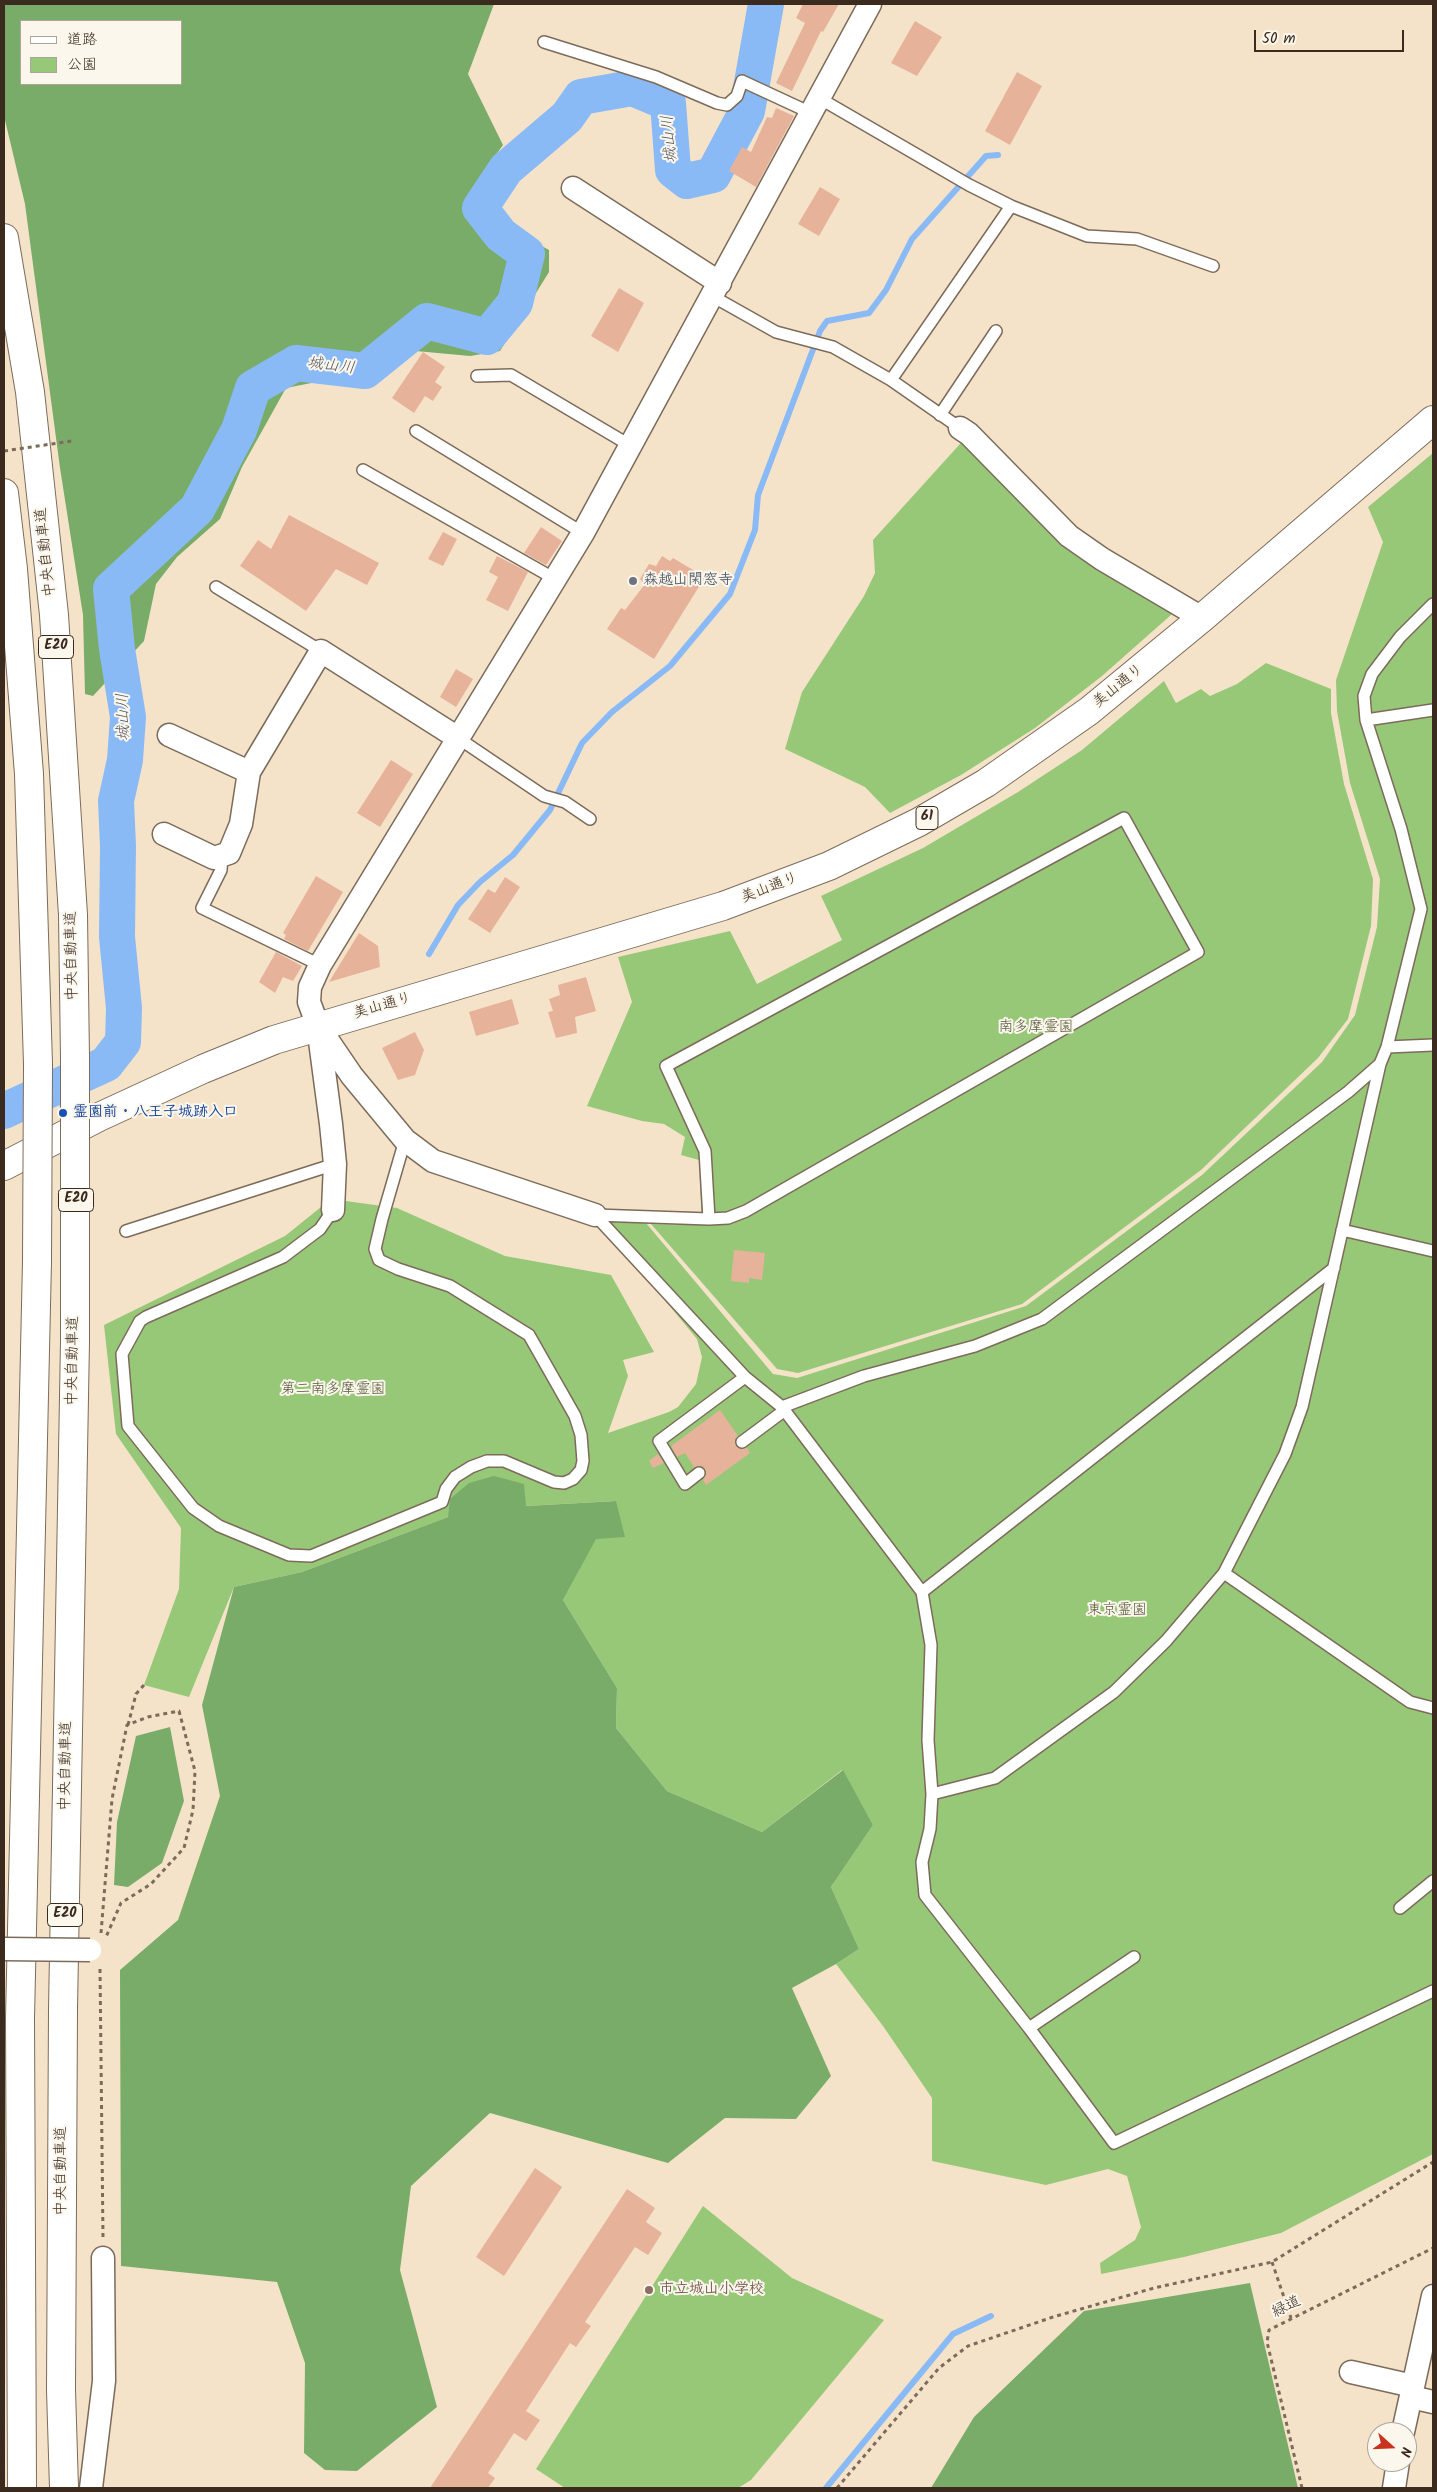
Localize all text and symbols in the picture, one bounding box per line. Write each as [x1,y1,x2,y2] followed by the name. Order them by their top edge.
[20,20,182,85] legend
[1257,20,1407,52] scale bar
[1262,27,1296,51] text: 50 m
[67,28,97,52] text: 道路
[67,53,97,77] text: 公園
[659,114,683,164] water label: 城山川
[306,355,356,379] water label: 城山川
[33,506,61,598] street label: 中央自動車道
[643,572,733,590] place label: 森越山閑窓寺
[627,575,639,587] marker: 森越山閑窓寺
[38,636,74,659] road number: E20
[1090,661,1148,713] street label: 美山通り
[115,693,135,741] water label: 城山川
[916,806,938,830] road number: 61
[739,870,801,908] street label: 美山通り
[63,911,83,1001] street label: 中央自動車道
[352,990,414,1024] street label: 美山通り
[999,1019,1073,1037] park label: 南多摩霊園
[73,1104,238,1122] place label: 霊園前・八王子城跡入口
[57,1107,69,1119] marker: 霊園前・八王子城跡入口
[58,1188,94,1212] road number: E20
[64,1316,84,1406] street label: 中央自動車道
[281,1381,385,1399] park label: 第二南多摩霊園
[1087,1602,1147,1620] park label: 東京霊園
[57,1721,77,1811] street label: 中央自動車道
[48,1904,82,1926] road number: E20
[53,2126,71,2216] street label: 中央自動車道
[659,2281,764,2299] place label: 市立城山小学校
[643,2284,655,2296] marker: 市立城山小学校
[1270,2293,1304,2323] street label: 緑道
[1367,2422,1417,2472] north arrow
[1393,2444,1417,2460] text: N

